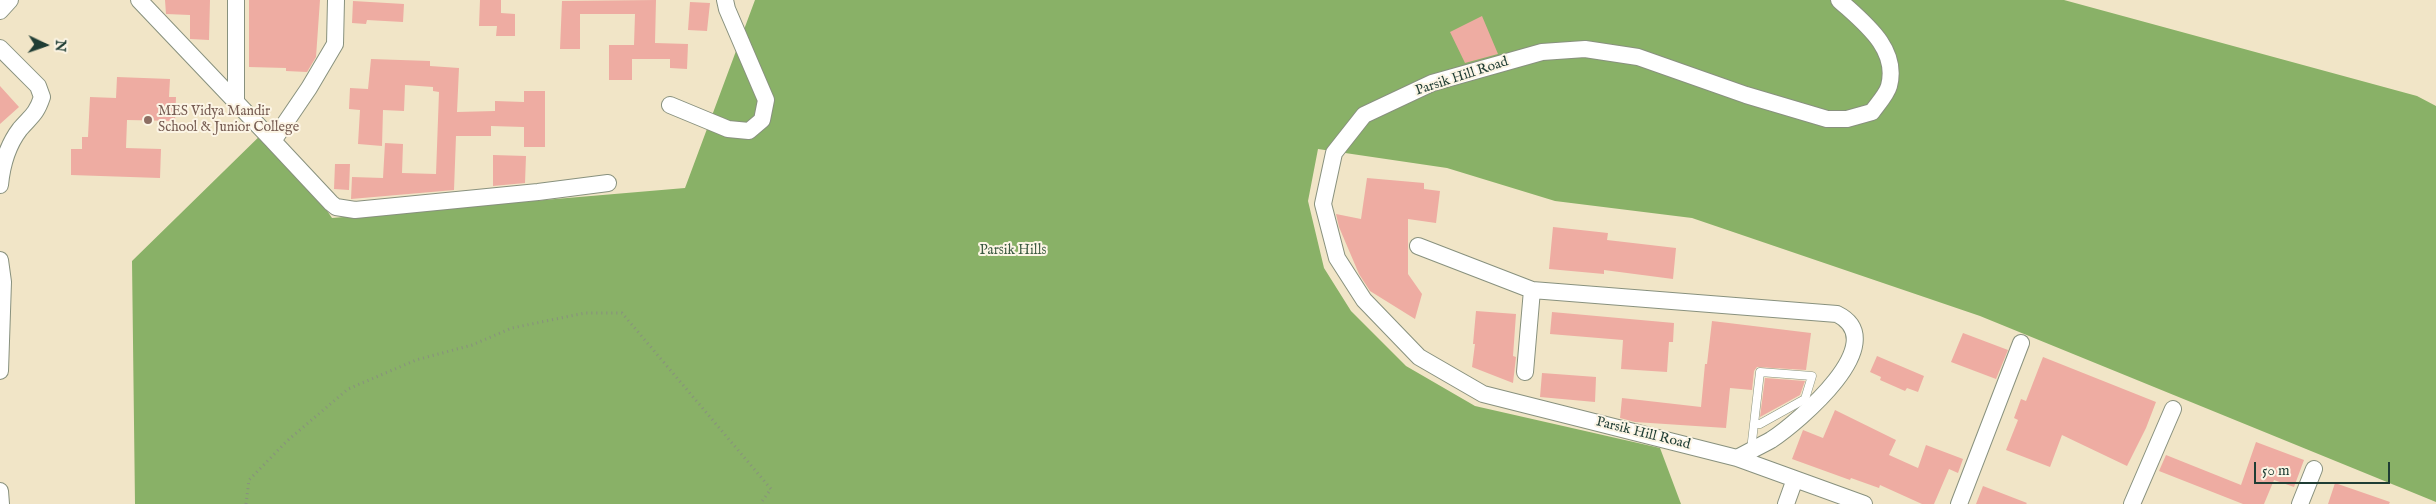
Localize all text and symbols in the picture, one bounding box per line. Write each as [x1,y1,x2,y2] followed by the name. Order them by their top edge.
[20,20,70,70] north arrow
[51,39,69,52] text: N
[1413,54,1511,100] street label: Parsik Hill Road
[158,104,299,136] place label: MES Vidya Mandir School & Junior College
[142,114,154,126] marker: MES Vidya Mandir School & Junior College
[980,243,1046,259] park label: Parsik Hills
[1594,414,1692,454] street label: Parsik Hill Road
[2256,452,2392,484] scale bar
[2262,461,2290,480] text: 50 m

